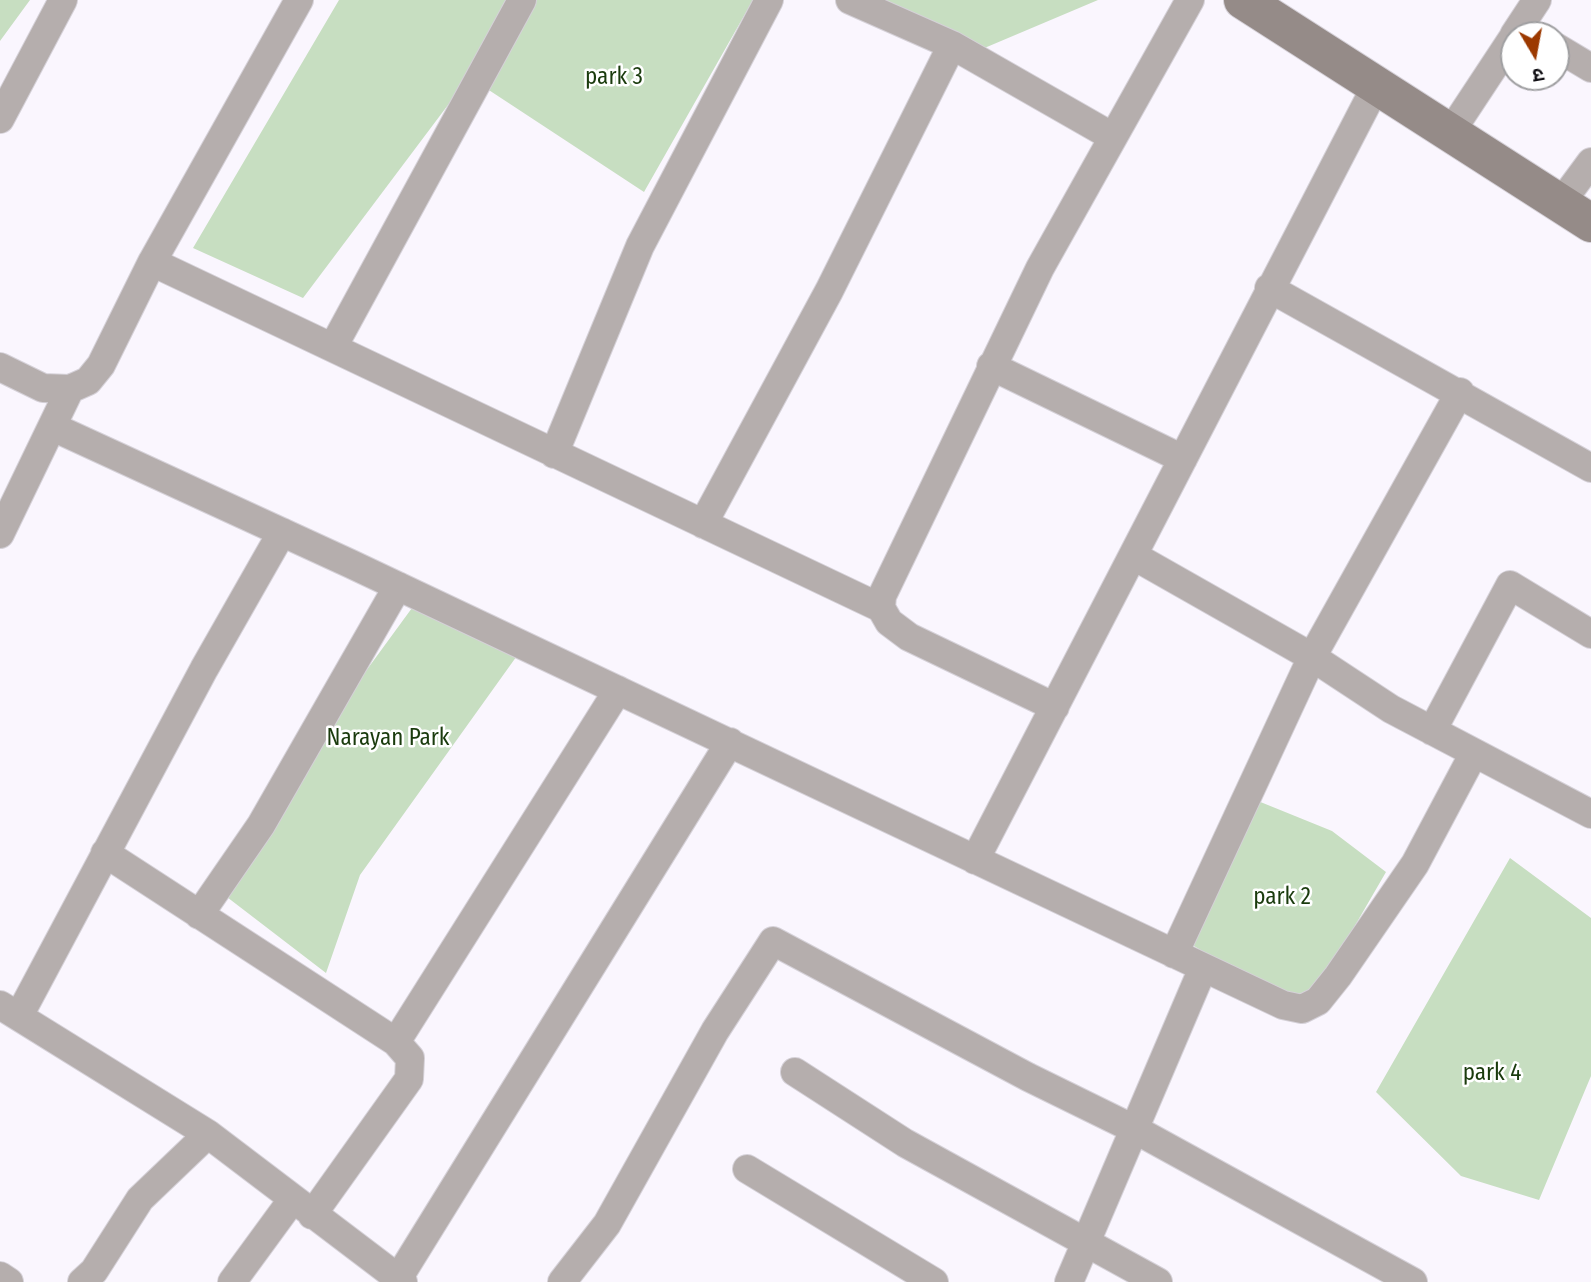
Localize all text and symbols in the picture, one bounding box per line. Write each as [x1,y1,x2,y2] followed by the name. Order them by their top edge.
[1500,21,1570,91] north arrow
[1531,63,1546,87] text: उ
[585,64,643,92] park label: park 3
[326,725,450,753] park label: Narayan Park
[1253,884,1311,912] park label: park 2
[1463,1060,1521,1088] park label: park 4

